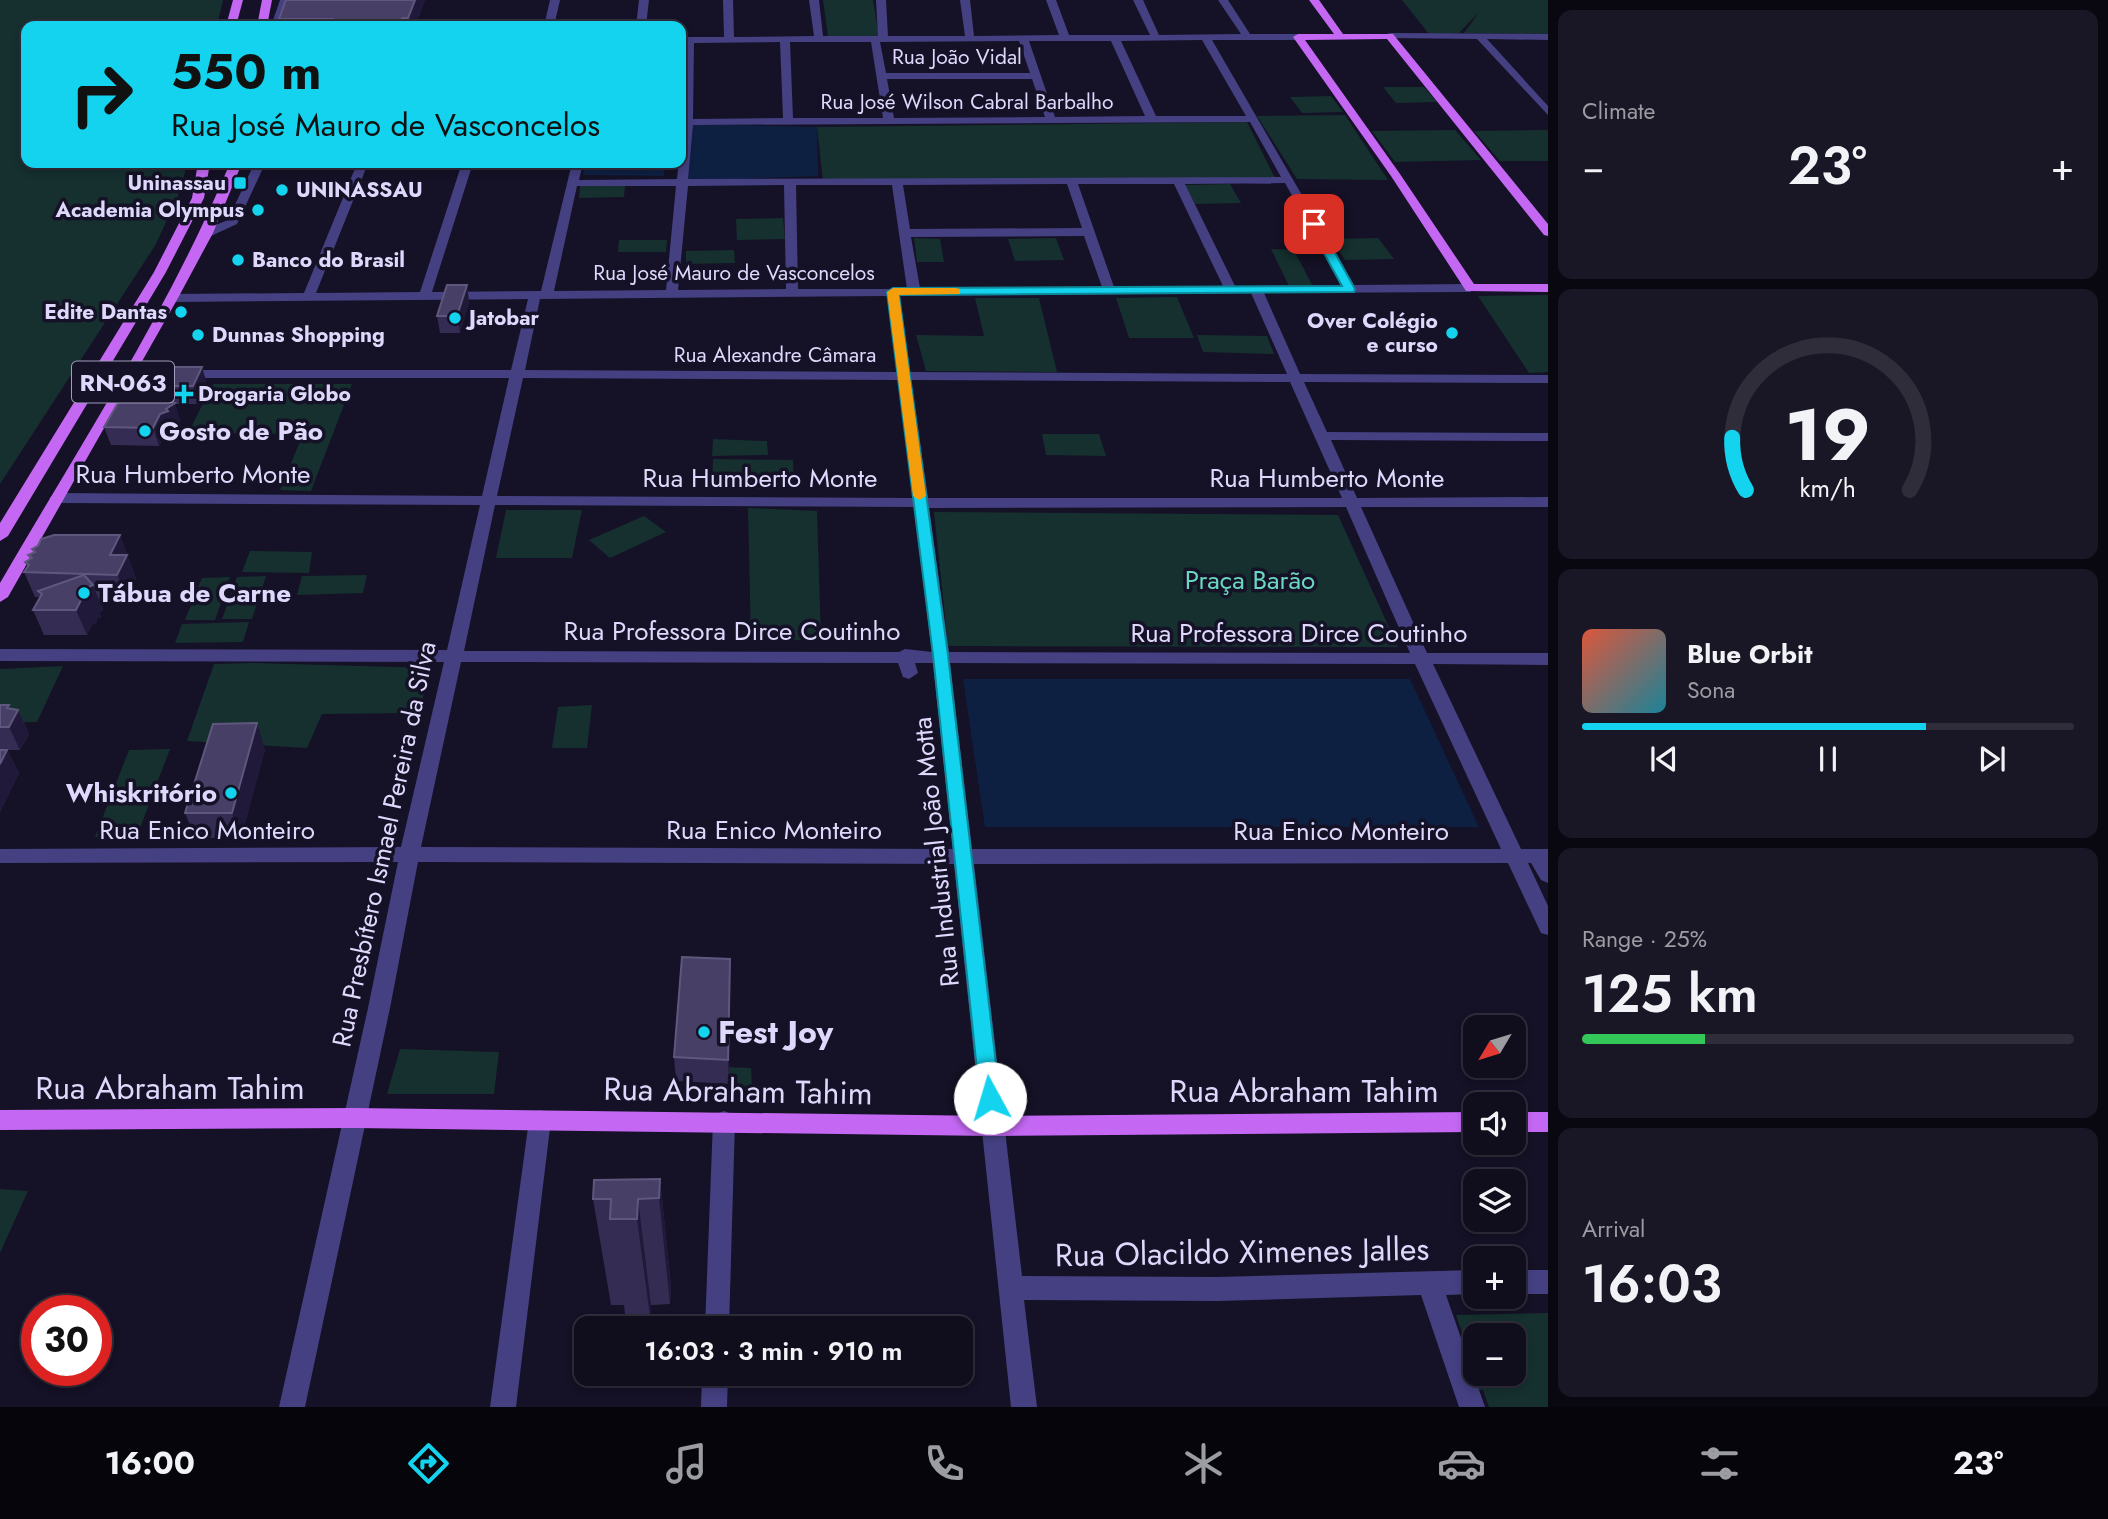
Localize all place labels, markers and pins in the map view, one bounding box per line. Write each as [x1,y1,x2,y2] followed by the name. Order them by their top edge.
[127,168,226,198] place label: Uninassau
[232,175,248,191] marker: Uninassau
[296,175,423,205] place label: UNINASSAU
[274,182,290,198] marker: UNINASSAU
[1284,194,1344,254] pin
[55,195,244,225] place label: Academia Olympus
[250,202,266,218] marker: Academia Olympus
[252,245,405,275] place label: Banco do Brasil
[230,252,246,268] marker: Banco do Brasil
[44,297,167,327] place label: Edite Dantas
[465,303,540,333] place label: Jatobar
[173,304,189,320] marker: Edite Dantas
[1307,306,1438,360] place label: Over Colégio e curso
[447,310,463,326] marker: Jatobar
[212,320,385,350] place label: Dunnas Shopping
[1444,325,1460,341] marker: Over Colégio e curso
[190,327,206,343] marker: Dunnas Shopping
[198,379,351,409] place label: Drogaria Globo
[176,386,192,402] marker: Drogaria Globo
[159,412,323,450] place label: Gosto de Pão
[137,423,153,439] marker: Gosto de Pão
[98,574,291,612] place label: Tábua de Carne
[76,585,92,601] marker: Tábua de Carne
[66,774,217,812] place label: Whiskritório
[223,785,239,801] marker: Whiskritório
[718,1009,833,1055] place label: Fest Joy
[696,1024,712,1040] marker: Fest Joy

